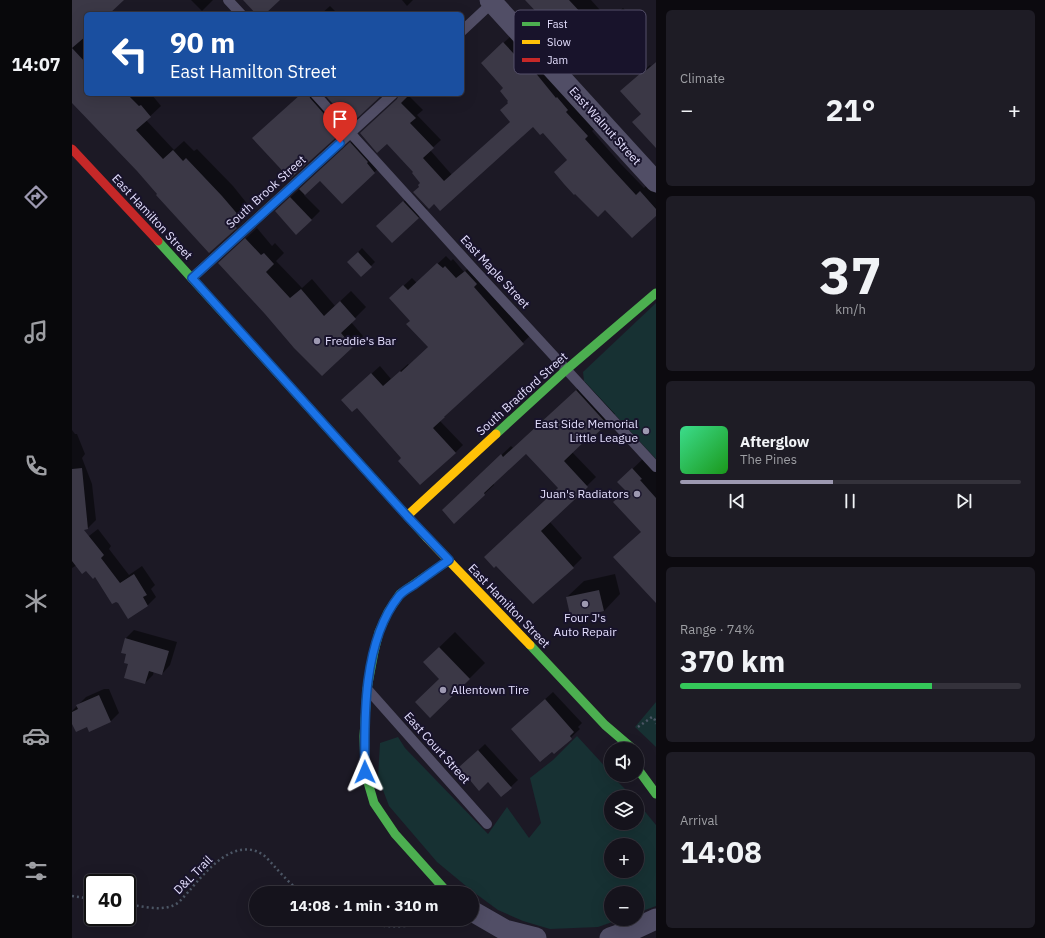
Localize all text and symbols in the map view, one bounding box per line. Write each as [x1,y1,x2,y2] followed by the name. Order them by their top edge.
[514,10,646,74] legend
[547,17,568,31] text: Fast
[170,24,235,61] text: 90 m
[104,28,156,80] icon: left
[547,35,571,49] text: Slow
[11,53,61,76] text: 14:07
[547,53,568,67] text: Jam
[170,60,337,83] text: East Hamilton Street
[680,70,725,87] text: Climate
[566,83,644,168] street label: East Walnut Street
[825,90,876,129] text: 21°
[680,95,693,124] text: −
[1008,95,1021,124] text: +
[323,102,357,143] pin
[329,108,351,130] icon: arrive
[223,152,309,231] street label: South Brook Street
[109,171,196,262] street label: East Hamilton Street
[22,183,50,211] icon: directions
[458,232,533,311] street label: East Maple Street
[819,241,882,308] text: 37
[835,301,866,318] text: km/h
[22,318,50,346] icon: music
[325,333,396,348] place label: Freddie's Bar
[312,336,322,346] marker: Freddie's Bar
[473,349,570,439] street label: South Bradford Street
[535,416,638,445] place label: East Side Memorial Little League
[641,426,651,436] marker: East Side Memorial Little League
[740,432,809,451] text: Afterglow
[740,451,797,468] text: The Pines
[22,452,50,480] icon: phone
[540,486,629,501] place label: Juan's Radiators
[632,489,642,499] marker: Juan's Radiators
[726,490,748,512] icon: previous
[839,490,861,512] icon: pause
[953,490,975,512] icon: next
[465,560,553,651] street label: East Hamilton Street
[22,587,50,615] icon: climate
[580,599,590,609] marker: Four J's Auto Repair
[553,610,617,639] place label: Four J's Auto Repair
[680,621,754,638] text: Range · 74%
[680,641,785,680] text: 370 km
[451,682,529,697] place label: Allentown Tire
[438,685,448,695] marker: Allentown Tire
[401,709,474,787] street label: East Court Street
[22,722,50,750] icon: car
[604,742,644,926] map controls
[604,742,644,782] button: sound
[344,751,386,793] position arrow
[604,790,644,830] button: layers
[680,812,718,829] text: Arrival
[680,832,762,871] text: 14:08
[604,838,644,878] button: +
[170,852,215,897] street label: D&L Trail
[22,857,50,885] icon: filters
[84,874,136,926] speed limit sign: 40
[604,886,644,926] button: −
[290,896,438,915] text: 14:08 · 1 min · 310 m

